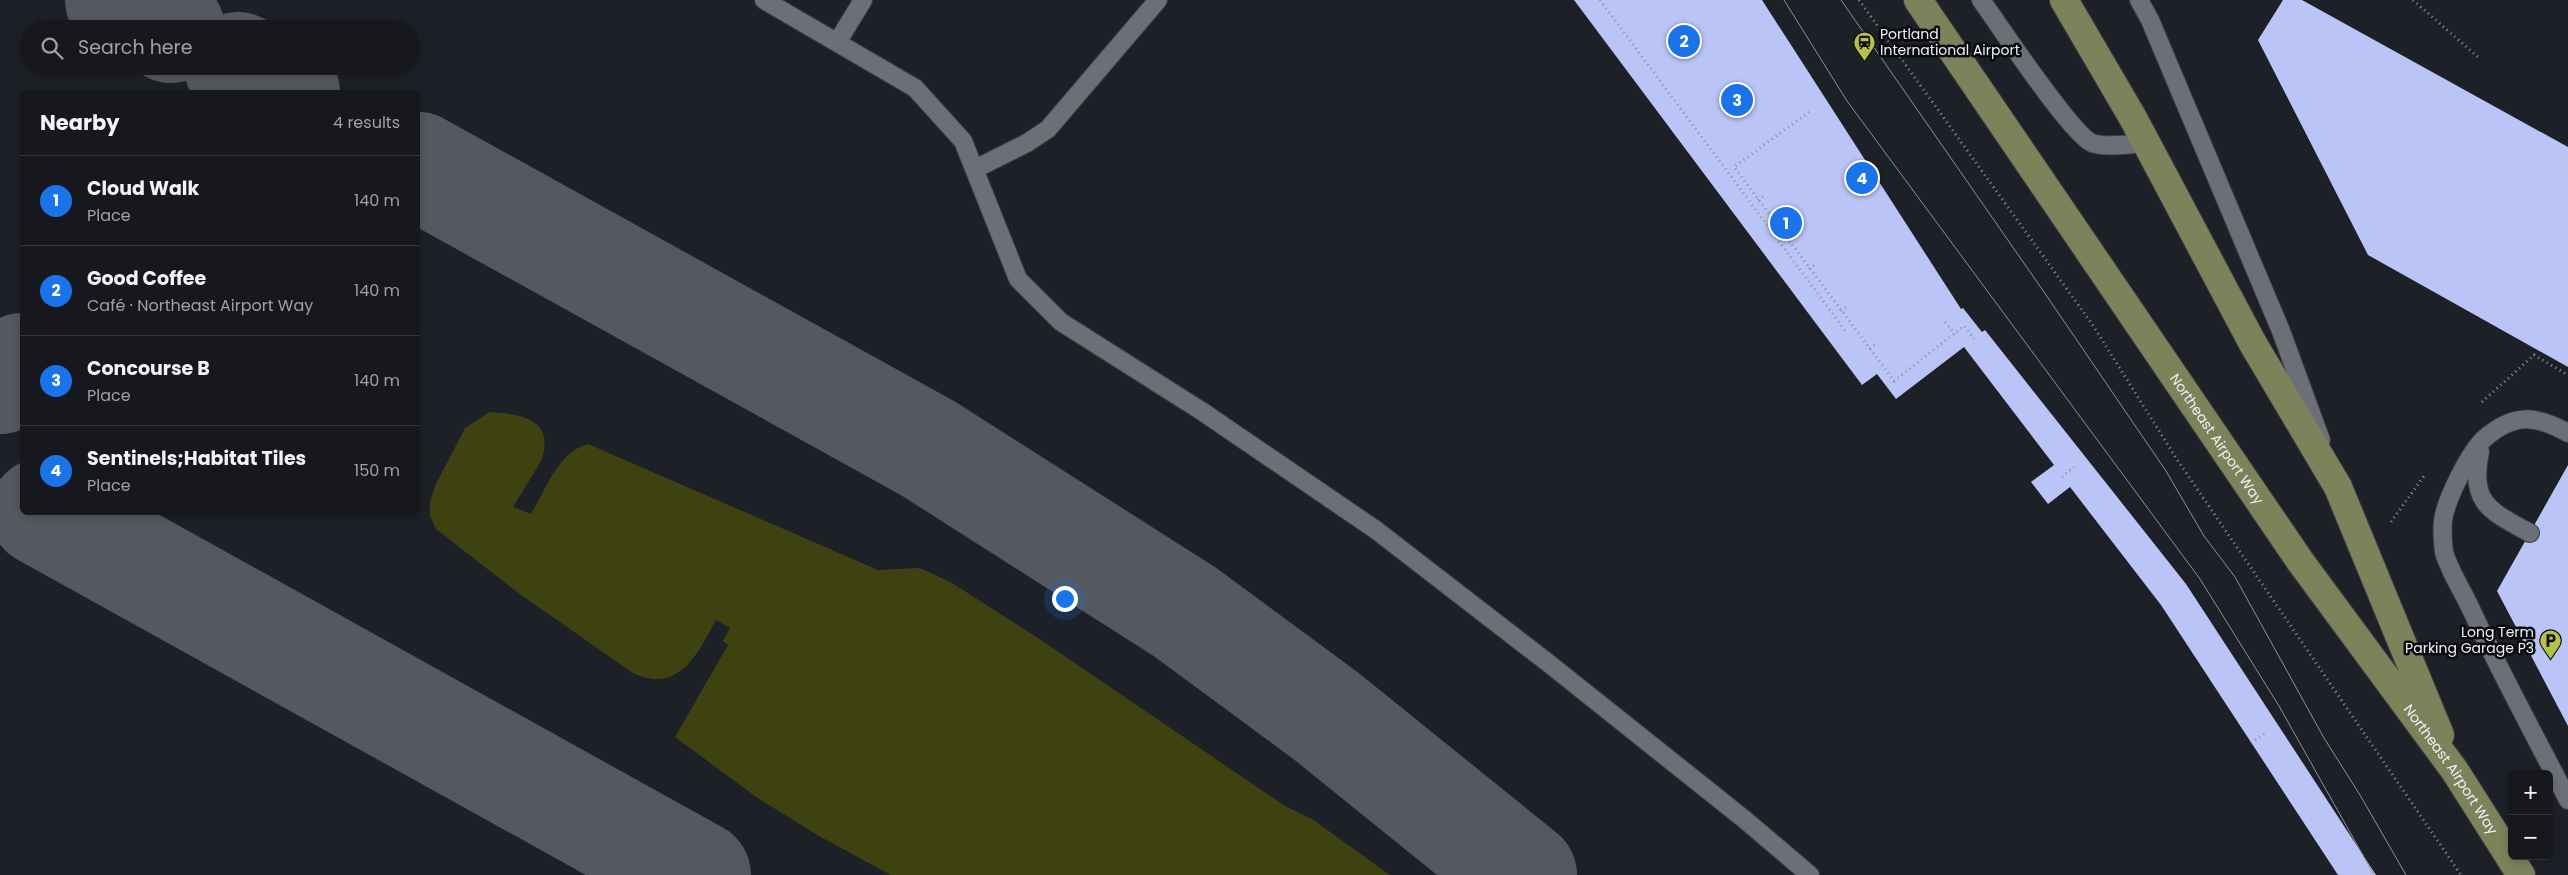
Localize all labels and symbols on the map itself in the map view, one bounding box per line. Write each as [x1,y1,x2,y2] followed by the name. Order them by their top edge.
[1668,22,1700,60] pin: 2
[1880,24,2020,60] place label: Portland International Airport
[1852,30,1876,61] station icon: Portland International Airport
[1721,81,1753,119] pin: 3
[1846,159,1878,197] pin: 4
[1770,204,1802,242] pin: 1
[2165,370,2269,508] street label: Northeast Airport Way
[1052,586,1078,612] your location
[2405,622,2534,658] place label: Long Term Parking Garage P3
[2538,628,2562,659] parking icon: Long Term Parking Garage P3
[2399,700,2503,838] street label: Northeast Airport Way

